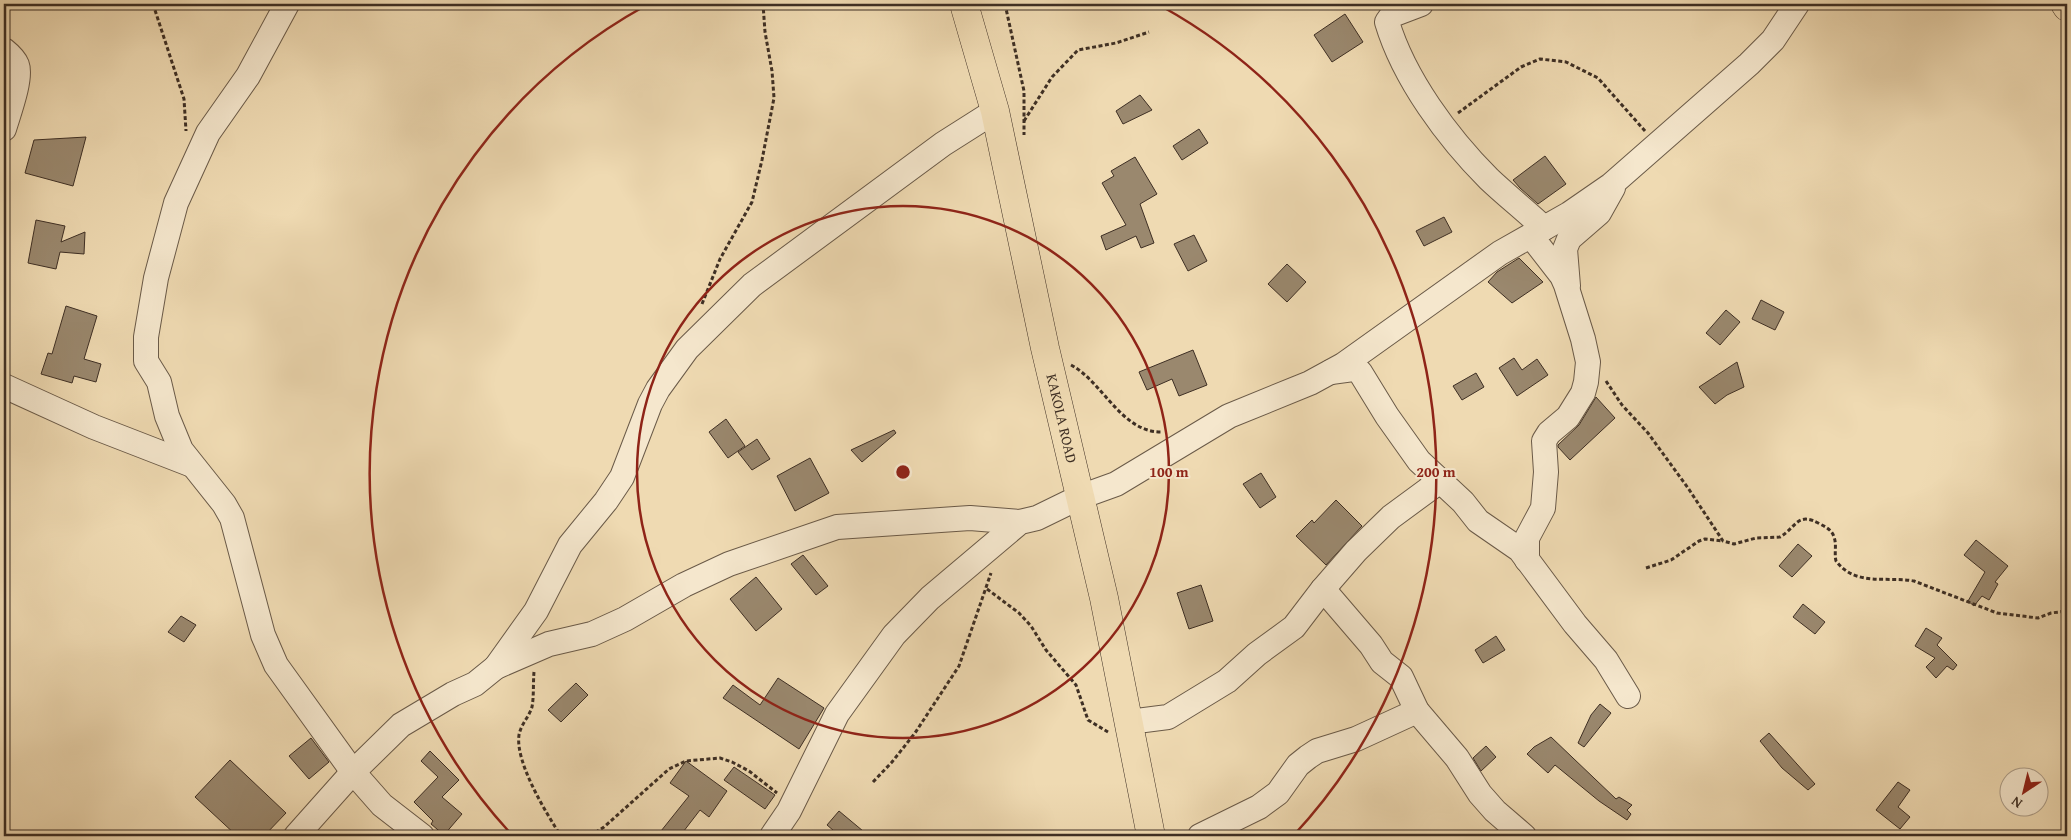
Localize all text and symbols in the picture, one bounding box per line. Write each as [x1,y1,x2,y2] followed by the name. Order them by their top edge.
[1041,372,1083,465] street label: KAKOLA ROAD
[1149,461,1189,482] text: 100 m
[1416,461,1456,482] text: 200 m
[894,463,912,481] centre of rings
[1998,768,2048,818] north arrow
[2006,791,2026,814] text: N

